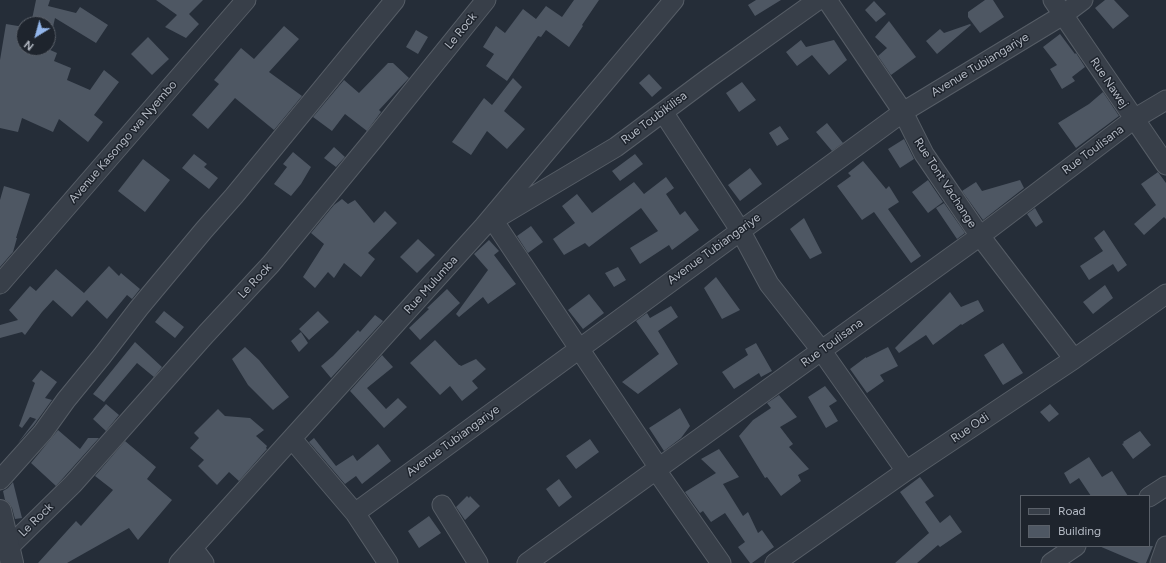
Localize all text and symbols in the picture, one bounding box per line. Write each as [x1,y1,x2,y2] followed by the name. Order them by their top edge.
[442,10,480,52] street label: Le Rock
[16,16,56,56] north arrow
[928,30,1032,100] street label: Avenue Tubiangariye
[22,37,36,53] text: N
[1087,55,1131,111] street label: Rue Nawej
[66,78,180,206] street label: Avenue Kasongo wa Nyembo
[618,89,690,147] street label: Rue Toubikilisa
[1059,122,1127,178] street label: Rue Toulisana
[911,135,979,231] street label: Rue Tont Vachange
[665,210,763,288] street label: Avenue Tubiangariye
[401,253,461,317] street label: Rue Mulumba
[235,261,275,301] street label: Le Rock
[798,316,866,370] street label: Rue Toulisana
[404,402,502,480] street label: Avenue Tubiangariye
[948,410,992,446] street label: Rue Odi
[1020,495,1150,547] legend
[16,500,56,540] street label: Le Rock
[1058,504,1086,518] text: Road
[1058,524,1101,538] text: Building

